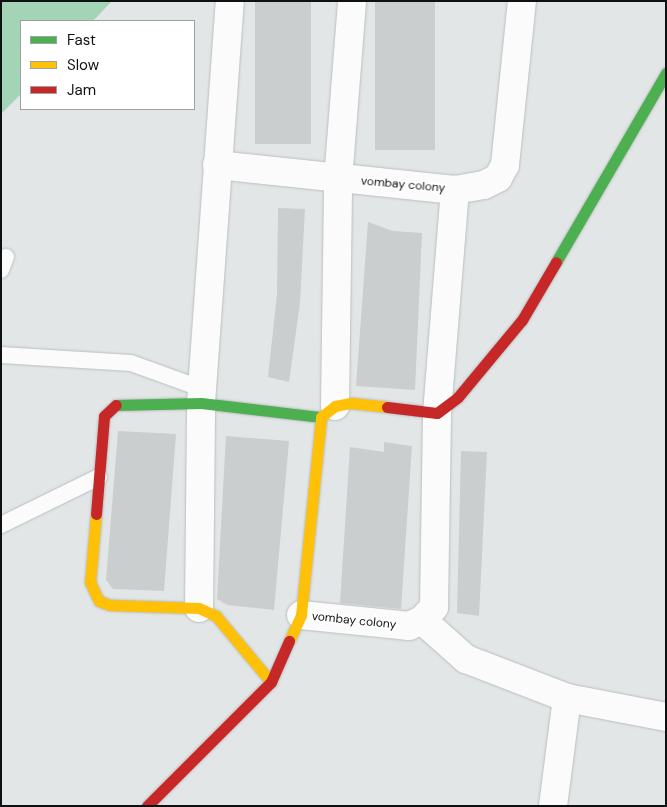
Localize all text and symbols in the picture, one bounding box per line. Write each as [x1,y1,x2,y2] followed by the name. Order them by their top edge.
[20,20,195,110] legend
[67,30,96,50] text: Fast
[67,55,99,75] text: Slow
[67,80,96,100] text: Jam
[360,174,446,196] street label: vombay colony
[311,609,397,633] street label: vombay colony

